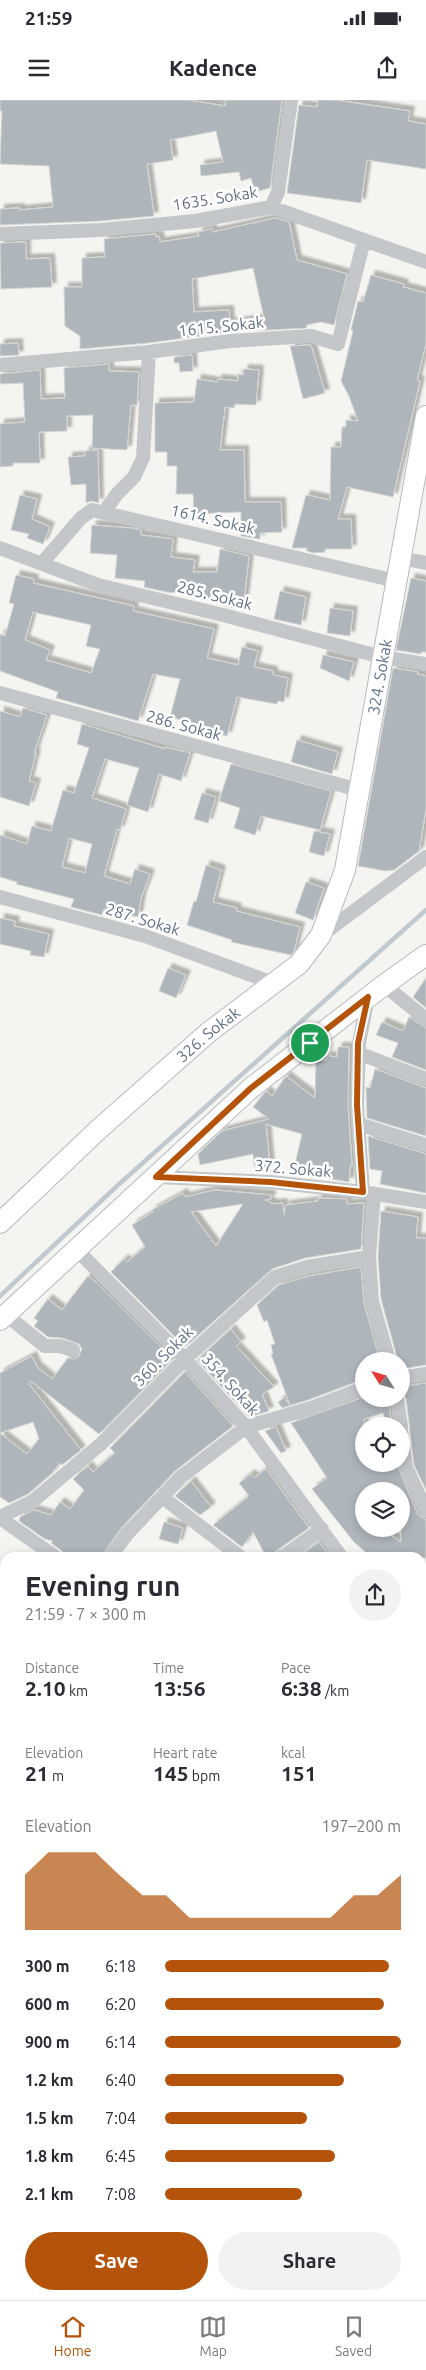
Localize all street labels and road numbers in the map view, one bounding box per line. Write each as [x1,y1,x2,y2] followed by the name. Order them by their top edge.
[171,182,259,214] street label: 1635. Sokak
[177,313,265,339] street label: 1615. Sokak
[169,501,257,537] street label: 1614. Sokak
[176,577,254,613] street label: 285. Sokak
[364,637,395,716] street label: 324. Sokak
[145,706,223,744] street label: 286. Sokak
[104,899,182,939] street label: 287. Sokak
[173,1003,243,1066] street label: 326. Sokak
[254,1156,332,1180] street label: 372. Sokak
[129,1322,197,1390] street label: 360. Sokak
[199,1349,263,1419] street label: 354. Sokak

